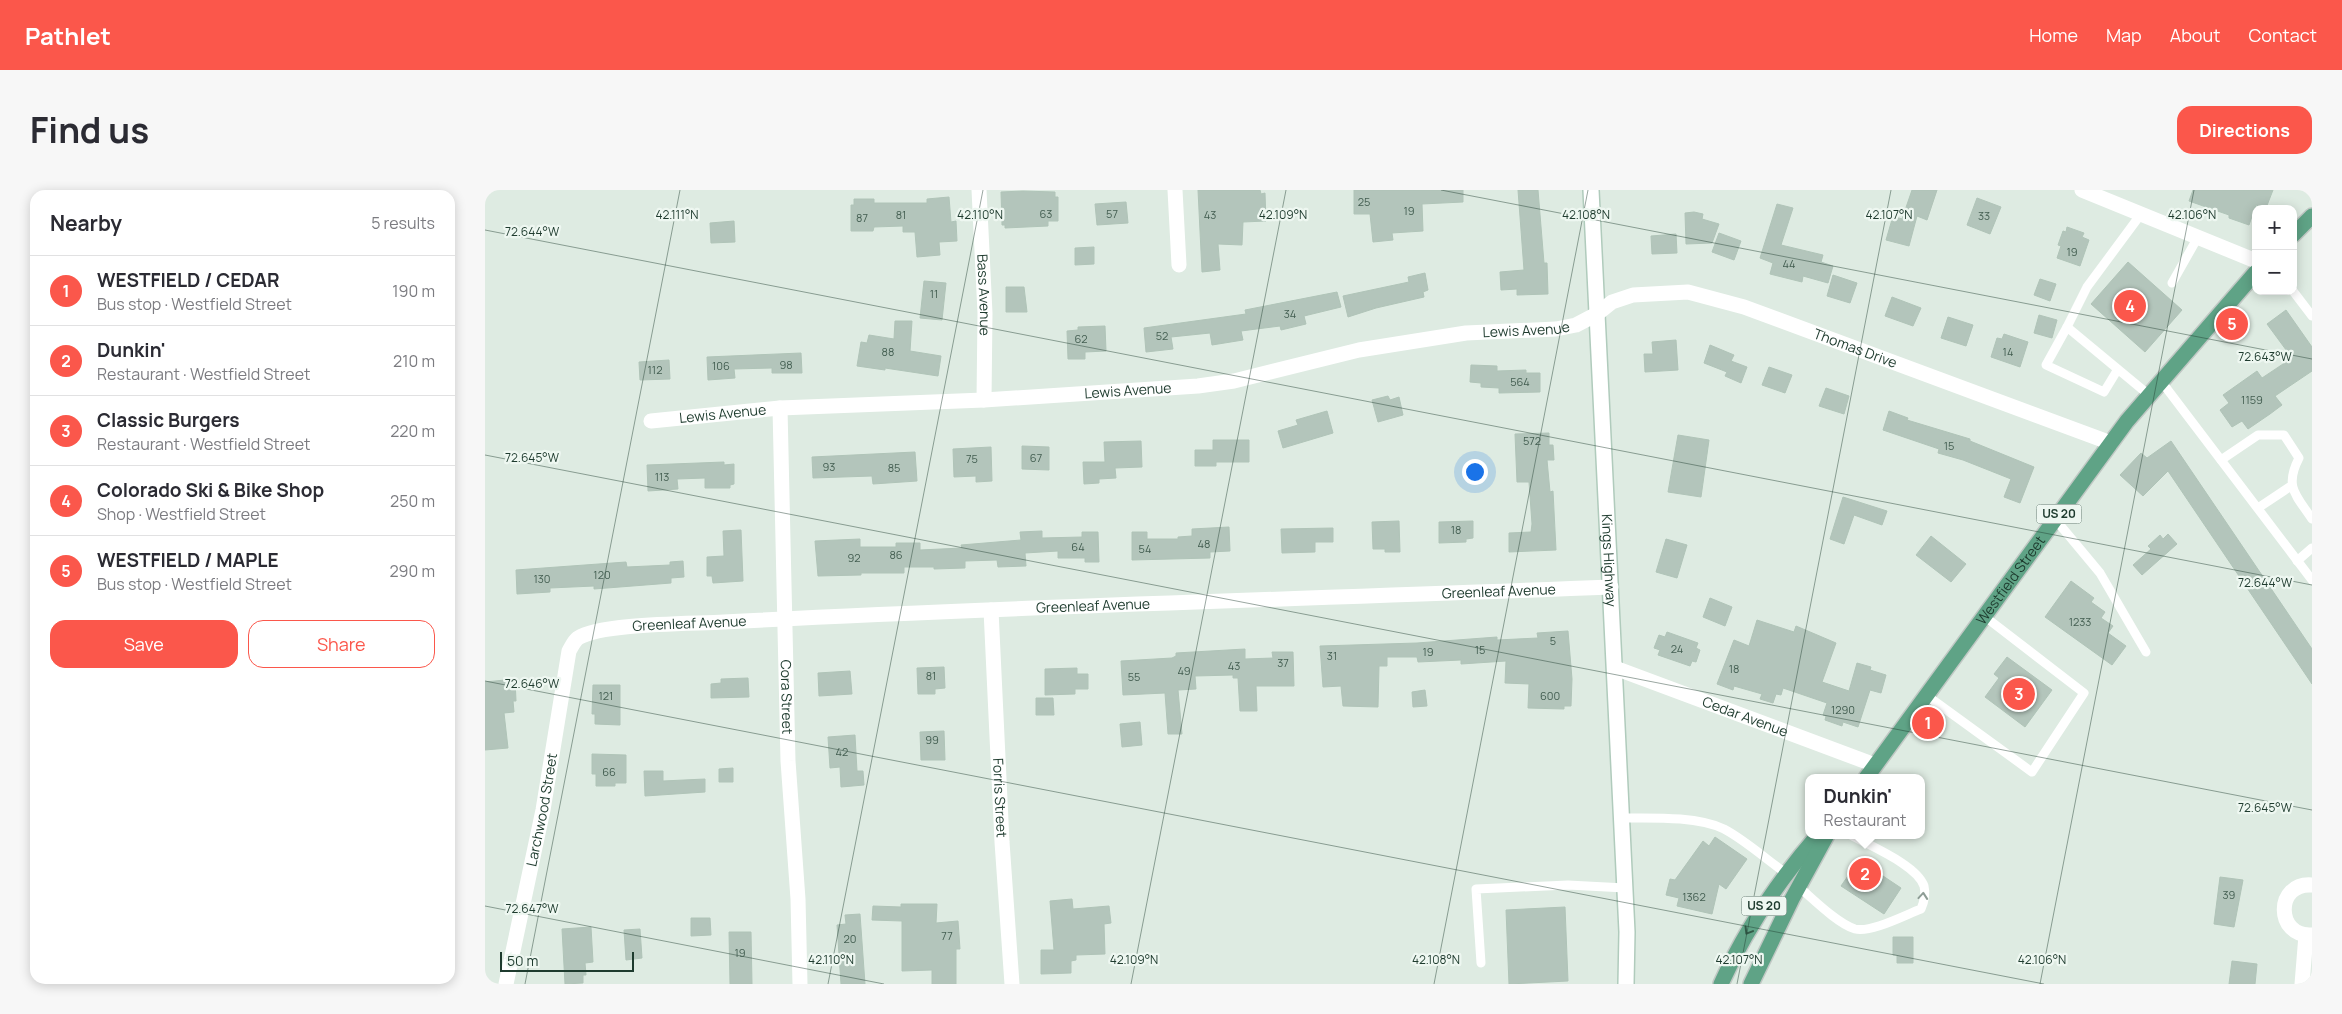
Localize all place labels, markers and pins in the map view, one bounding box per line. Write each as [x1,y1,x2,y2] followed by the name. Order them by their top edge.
[2114,287,2146,325] pin: 4
[2216,305,2248,343] pin: 5
[2003,675,2035,713] pin: 3
[1912,704,1944,742] pin: 1
[1849,855,1881,893] pin: 2

